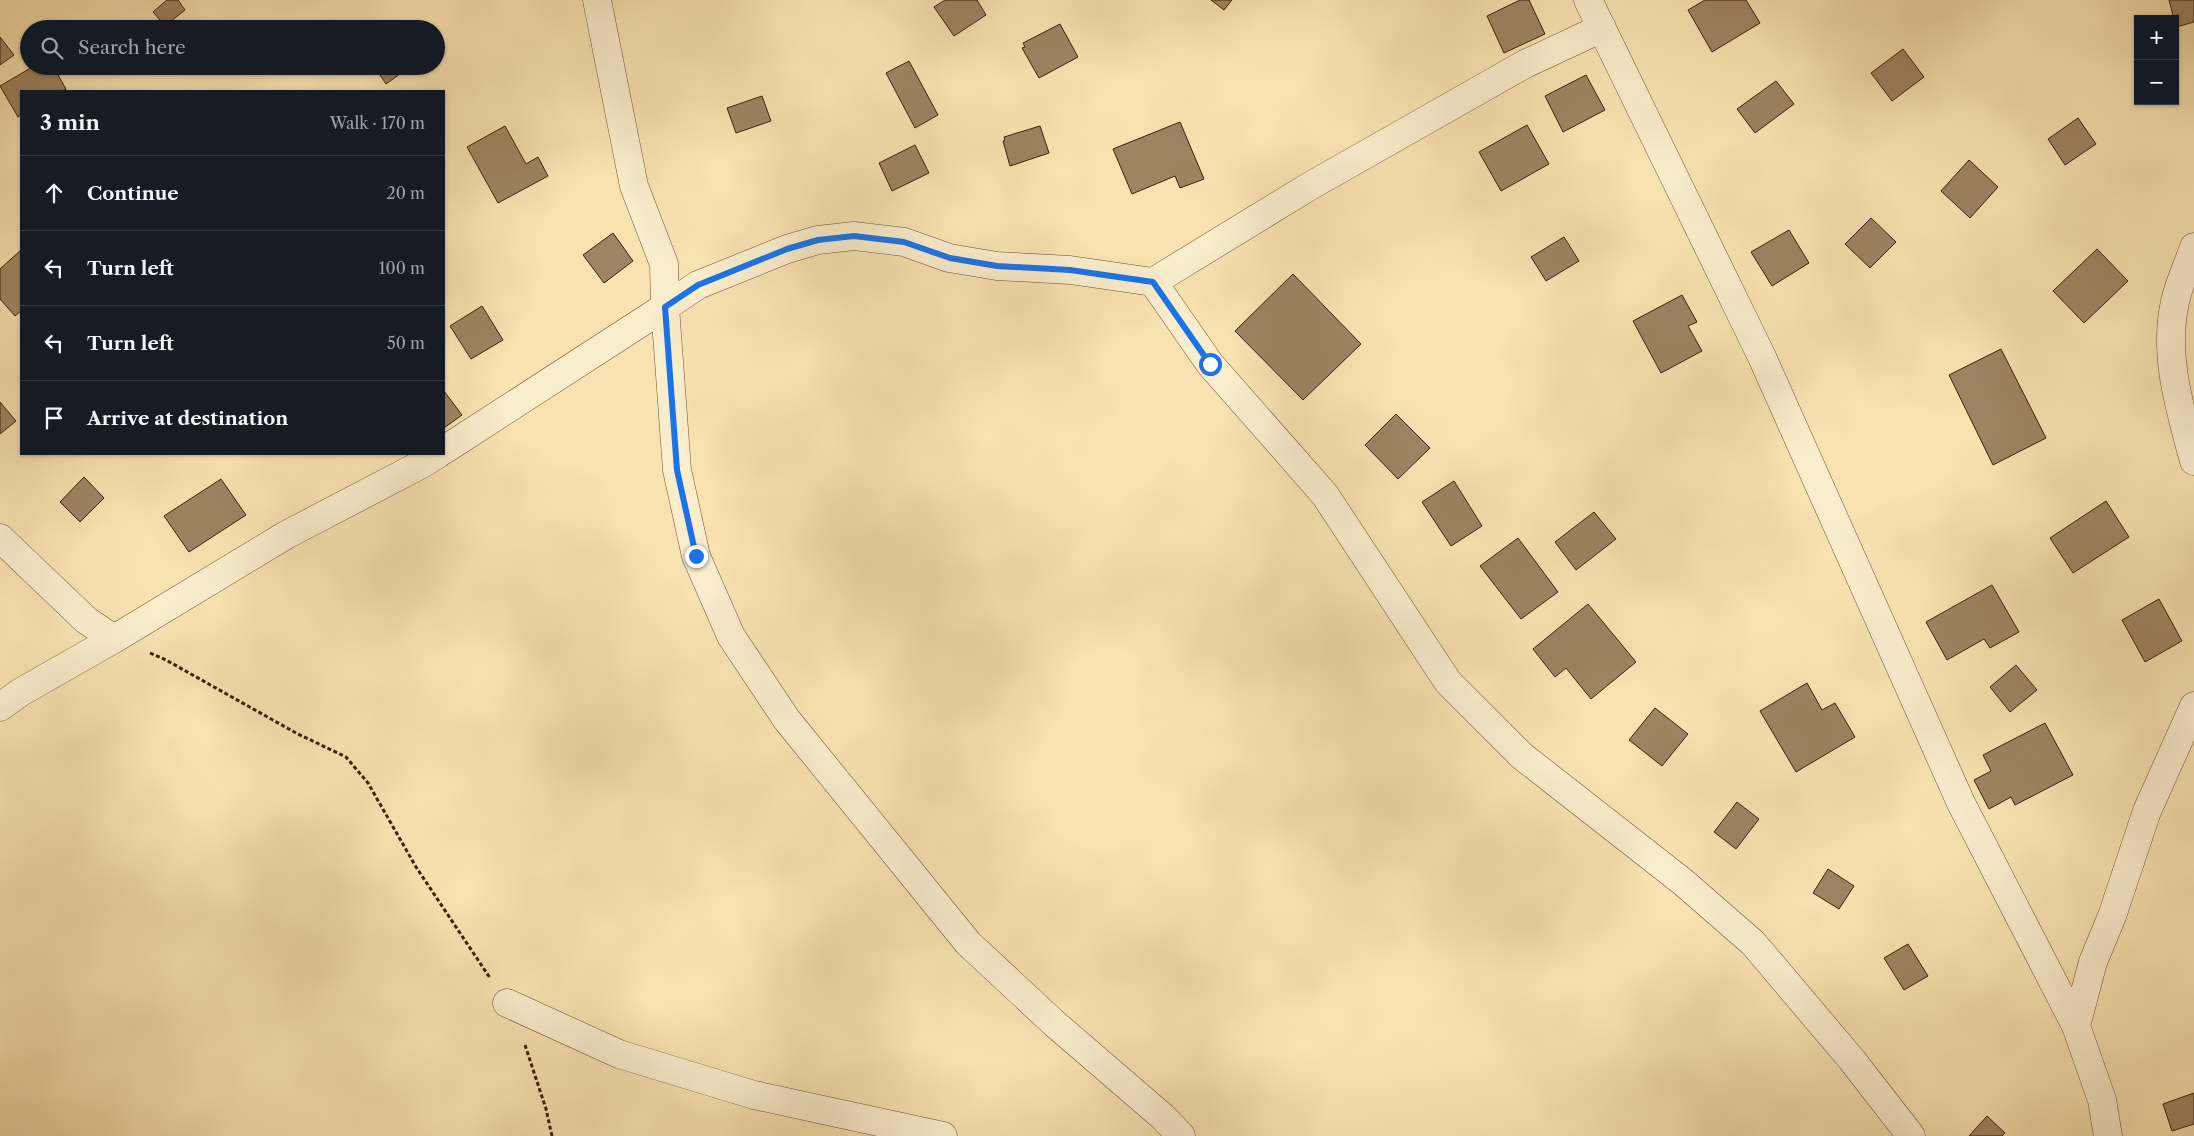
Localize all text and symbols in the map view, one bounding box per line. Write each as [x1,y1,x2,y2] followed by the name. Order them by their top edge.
[2134,15,2179,105] map controls
[2134,15,2179,60] button: +
[20,20,445,75] search box
[38,34,66,62] icon: search
[78,36,186,59] text: Search here
[2134,60,2179,105] button: −
[40,110,100,135] text: 3 min
[330,113,425,133] text: Walk · 170 m
[40,179,68,207] icon: ahead
[87,182,179,205] text: Continue
[386,183,425,203] text: 20 m
[40,254,68,282] icon: left
[87,257,174,280] text: Turn left
[379,258,425,278] text: 100 m
[40,329,68,357] icon: left
[87,332,174,355] text: Turn left
[387,333,425,353] text: 50 m
[1199,353,1222,376] route start
[40,404,68,432] icon: arrive
[87,407,288,430] text: Arrive at destination
[685,545,708,568] route end

